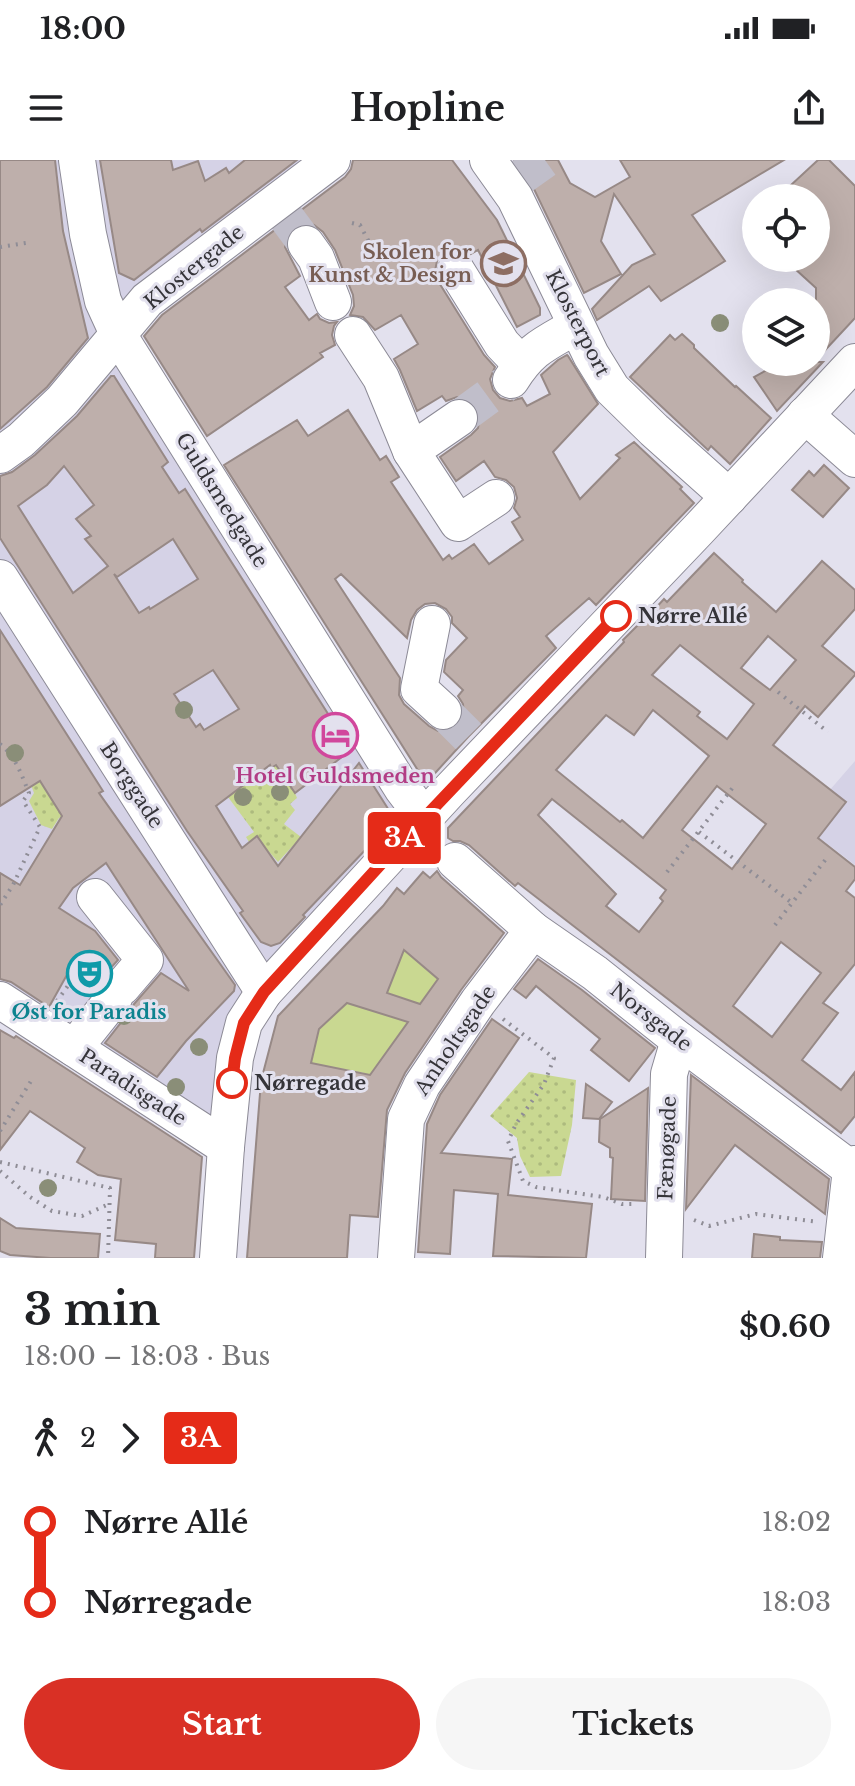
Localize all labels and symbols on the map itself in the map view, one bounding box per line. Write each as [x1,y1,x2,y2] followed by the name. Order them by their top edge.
[139,220,249,314] street label: Klostergade
[479,239,527,287] school or university icon: Skolen for Kunst & Design
[308,240,472,287] place label: Skolen for Kunst & Design
[541,266,615,381] street label: Klosterport
[171,428,273,572] street label: Guldsmedgade
[601,601,631,631] marker: Nørre Allé
[638,604,748,628] place label: Nørre Allé
[311,712,359,760] hotel icon: Hotel Guldsmeden
[95,737,169,833] street label: Borggade
[235,764,435,788] place label: Hotel Guldsmeden
[368,812,440,864] line badge: 3A
[65,949,113,997] theatre icon: Øst for Paradis
[605,978,697,1056] street label: Norsgade
[409,981,501,1100] street label: Anholtsgade
[11,1000,167,1024] place label: Øst for Paradis
[75,1044,191,1130] street label: Paradisgade
[217,1068,247,1098] marker: Nørregade
[254,1071,366,1095] place label: Nørregade
[653,1095,681,1201] street label: Fænøgade

